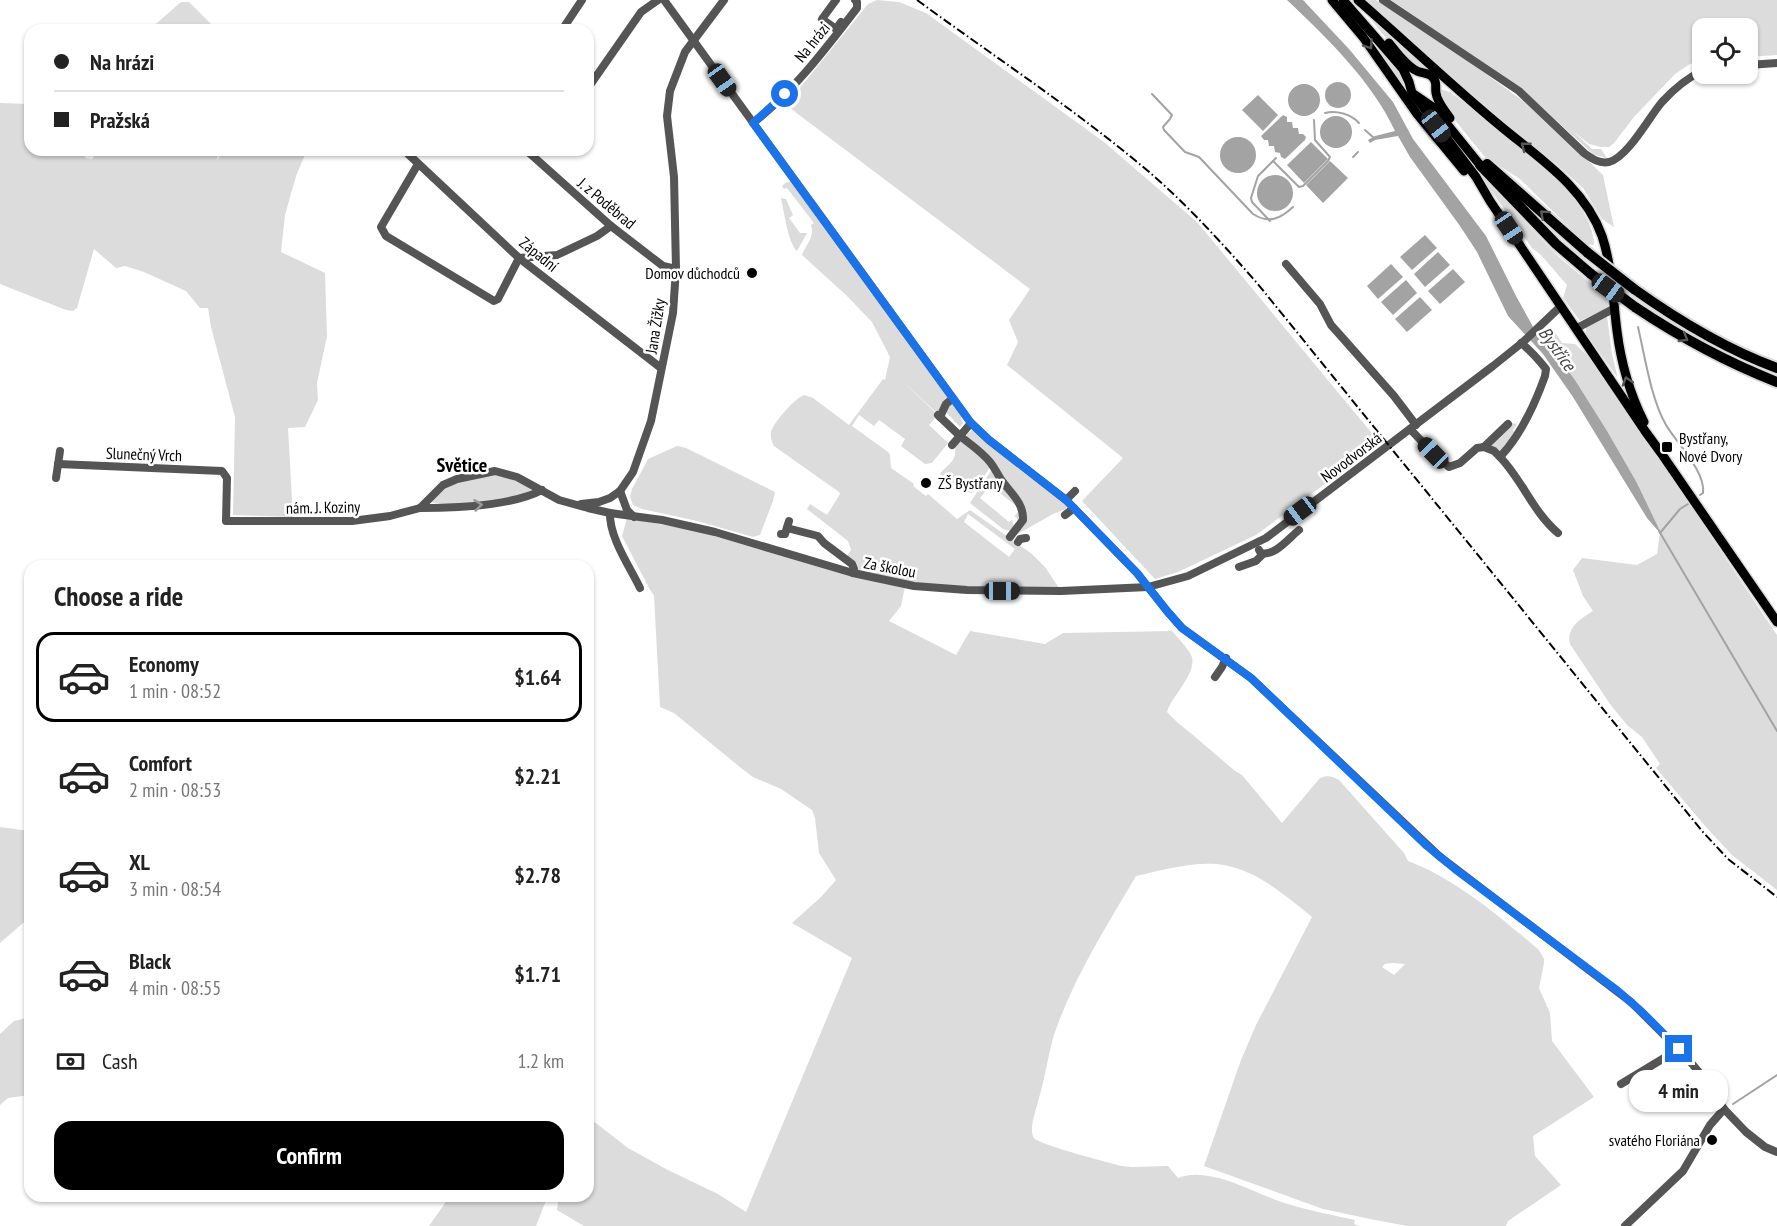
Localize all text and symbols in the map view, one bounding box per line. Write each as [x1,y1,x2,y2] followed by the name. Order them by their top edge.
[790,18,834,66] street label: Na hrázi
[1692,18,1758,84] map controls
[1692,18,1758,84] button: locate
[1362,39,1373,50] one-way arrow
[90,48,154,76] text: Na hrázi
[704,60,740,100] car
[771,80,798,107] route start
[90,106,150,134] text: Pražská
[1418,106,1454,146] car
[1520,142,1531,153] one-way arrow
[573,172,640,233] street label: J. z Poděbrad
[1491,208,1527,248] car
[1541,210,1551,221] one-way arrow
[516,232,563,276] street label: Západní
[645,263,740,283] place label: Domov důchodců
[745,266,759,280] marker: Domov důchodců
[1588,270,1628,306] car
[641,297,669,356] street label: Jana Žižky
[1534,322,1582,376] water label: Bystřice
[1678,331,1688,342] one-way arrow
[1622,376,1634,387] one-way arrow
[1317,428,1385,486] street label: Novodvorská
[1679,428,1742,466] place label: Bystřany, Nové Dvory
[1414,434,1452,472] car
[1660,440,1674,454] marker: Bystřany, Nové Dvory
[106,443,182,465] street label: Slunečný Vrch
[437,452,487,478] district label: Světice
[938,473,1002,493] place label: ZŠ Bystřany
[919,476,933,490] marker: ZŠ Bystřany
[1280,493,1320,529] car
[286,496,360,518] street label: nám. J. Koziny
[474,499,483,512] one-way arrow
[862,552,918,582] street label: Za školou
[54,579,183,613] text: Choose a ride
[984,582,1020,600] car
[57,650,111,704] icon: car
[129,650,199,678] text: Economy
[514,663,561,691] text: $1.64
[129,678,221,704] text: 1 min · 08:52
[57,749,111,803] icon: car
[129,749,192,777] text: Comfort
[514,762,561,790] text: $2.21
[129,777,221,803] text: 2 min · 08:53
[57,848,111,902] icon: car
[129,848,150,876] text: XL
[514,861,561,889] text: $2.78
[129,876,221,902] text: 3 min · 08:54
[57,947,111,1001] icon: car
[129,947,171,975] text: Black
[514,960,561,988] text: $1.71
[129,975,221,1001] text: 4 min · 08:55
[1665,1035,1692,1062] route end
[54,1045,87,1078] icon: cash
[102,1047,138,1075] text: Cash
[517,1048,564,1074] text: 1.2 km
[1630,1070,1728,1112] callout: 4 min
[1658,1078,1699,1104] text: 4 min
[54,1121,564,1190] button: Confirm
[1609,1130,1700,1150] place label: svatého Floriána
[1705,1133,1719,1147] marker: svatého Floriána

